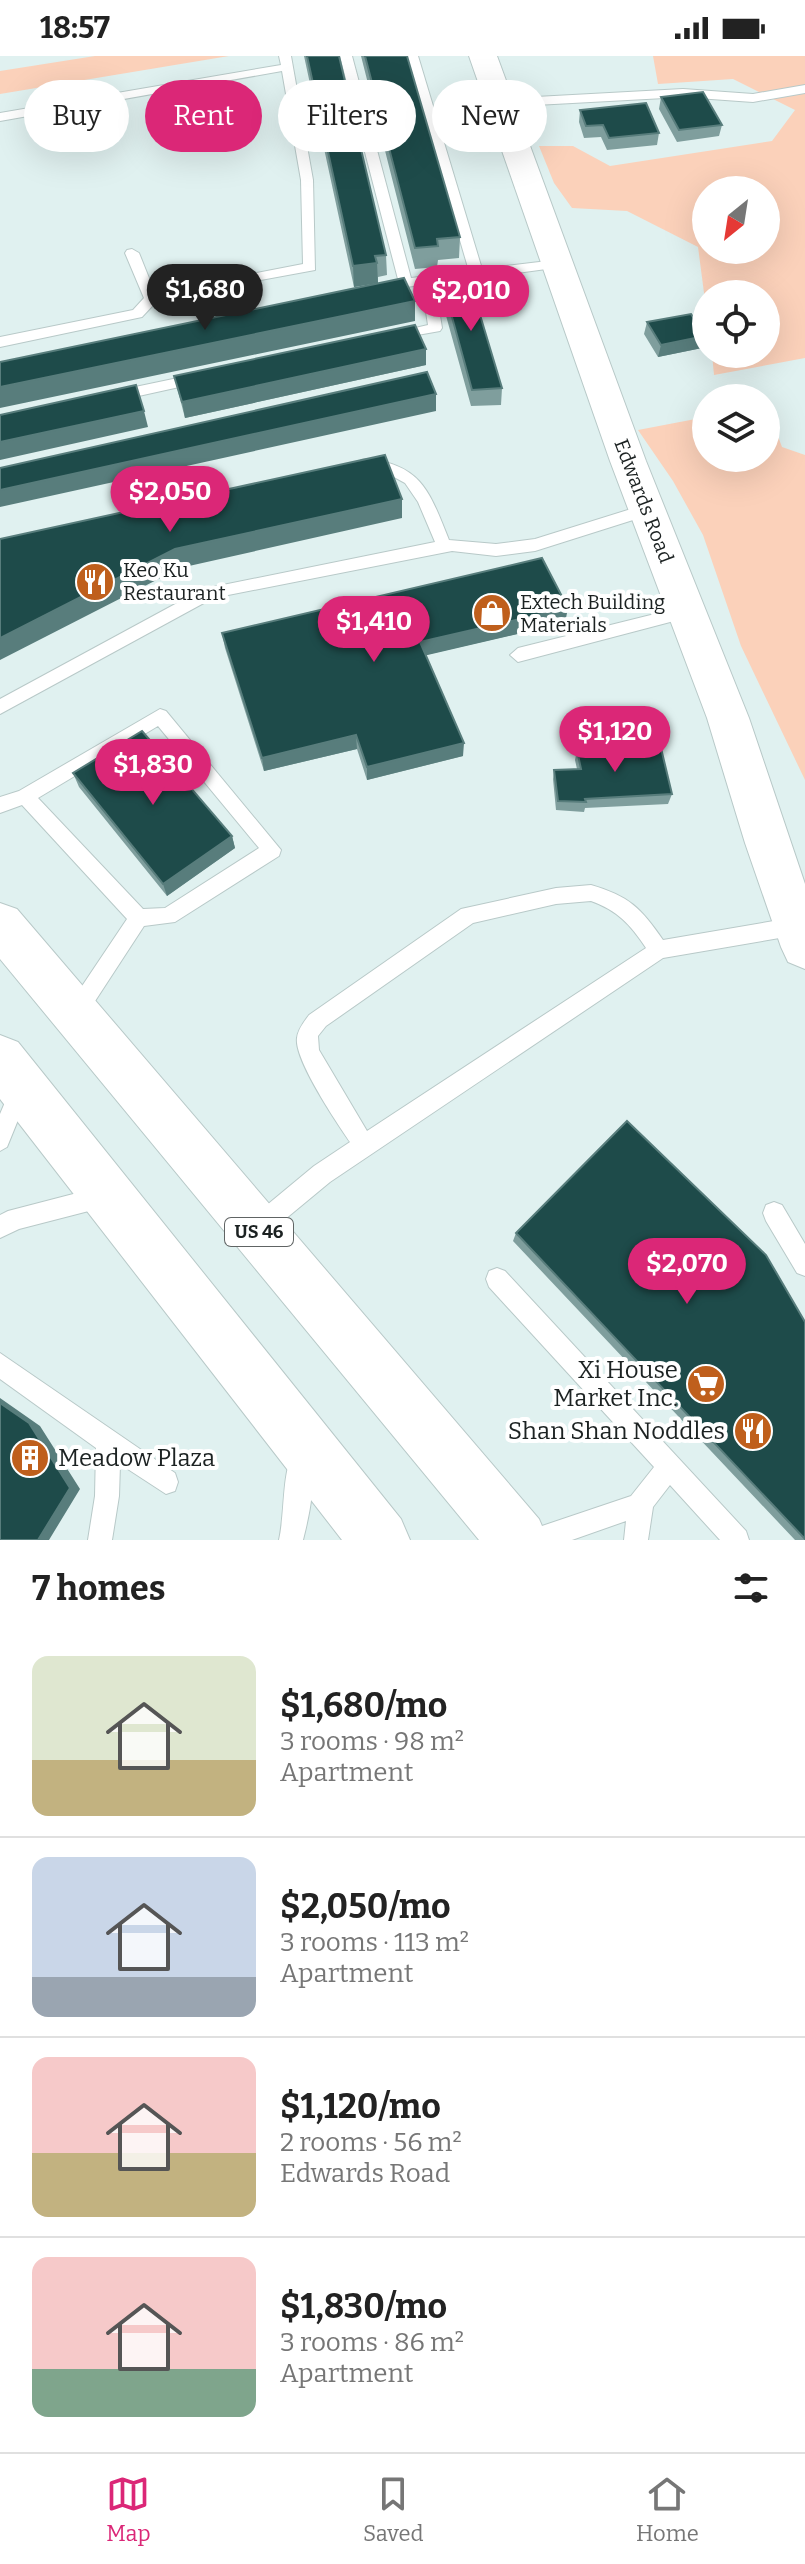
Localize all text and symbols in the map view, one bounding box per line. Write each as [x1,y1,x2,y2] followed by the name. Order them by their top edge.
[40,10,110,46] text: 18:57
[24,80,129,152] chip: Buy
[145,80,262,152] chip: Rent
[278,80,416,152] chip: Filters
[432,80,547,152] chip: New
[692,176,780,264] north arrow
[692,176,780,472] map controls
[140,264,270,332] pin: $1,680
[406,265,536,333] pin: $2,010
[165,274,245,305] text: $1,680
[431,275,511,306] text: $2,010
[692,280,780,368] button: locate
[692,384,780,472] button: layers
[609,436,679,567] street label: Edwards Road
[105,466,235,534] pin: $2,050
[129,476,211,507] text: $2,050
[123,558,226,605] place label: Keo Ku Restaurant
[74,561,116,603] restaurant icon: Keo Ku Restaurant
[520,590,665,637] place label: Extech Building Materials
[471,592,513,634] shop icon: Extech Building Materials
[309,596,439,664] pin: $1,410
[336,606,412,637] text: $1,410
[550,706,680,774] pin: $1,120
[577,716,653,747] text: $1,120
[88,739,218,807] pin: $1,830
[113,749,193,780] text: $1,830
[225,1218,293,1246] road number: US 46
[622,1238,752,1306] pin: $2,070
[646,1248,728,1279] text: $2,070
[553,1356,678,1412] place label: Xi House Market Inc.
[685,1363,727,1405] supermarket icon: Xi House Market Inc.
[732,1410,774,1452] restaurant icon: Shan Shan Noddles
[508,1417,725,1445] place label: Shan Shan Noddles
[9,1437,51,1479] building icon: Meadow Plaza
[58,1444,215,1472] place label: Meadow Plaza
[729,1566,773,1610] icon: filters
[32,1568,165,1609] text: 7 homes
[280,1685,447,1726] text: $1,680/mo
[96,1688,192,1784] icon: home
[280,1726,464,1757] text: 3 rooms · 98 m²
[280,1757,413,1788] text: Apartment
[280,1886,451,1927] text: $2,050/mo
[96,1889,192,1985] icon: home
[280,1927,469,1958] text: 3 rooms · 113 m²
[280,1958,413,1989] text: Apartment
[280,2086,441,2127] text: $1,120/mo
[96,2089,192,2185] icon: home
[280,2127,462,2158] text: 2 rooms · 56 m²
[280,2158,450,2189] text: Edwards Road
[280,2286,447,2327] text: $1,830/mo
[96,2289,192,2385] icon: home
[280,2327,464,2358] text: 3 rooms · 86 m²
[280,2358,413,2389] text: Apartment
[106,2472,151,2547] tab: Map
[363,2472,423,2547] tab: Saved
[636,2472,699,2547] tab: Home

